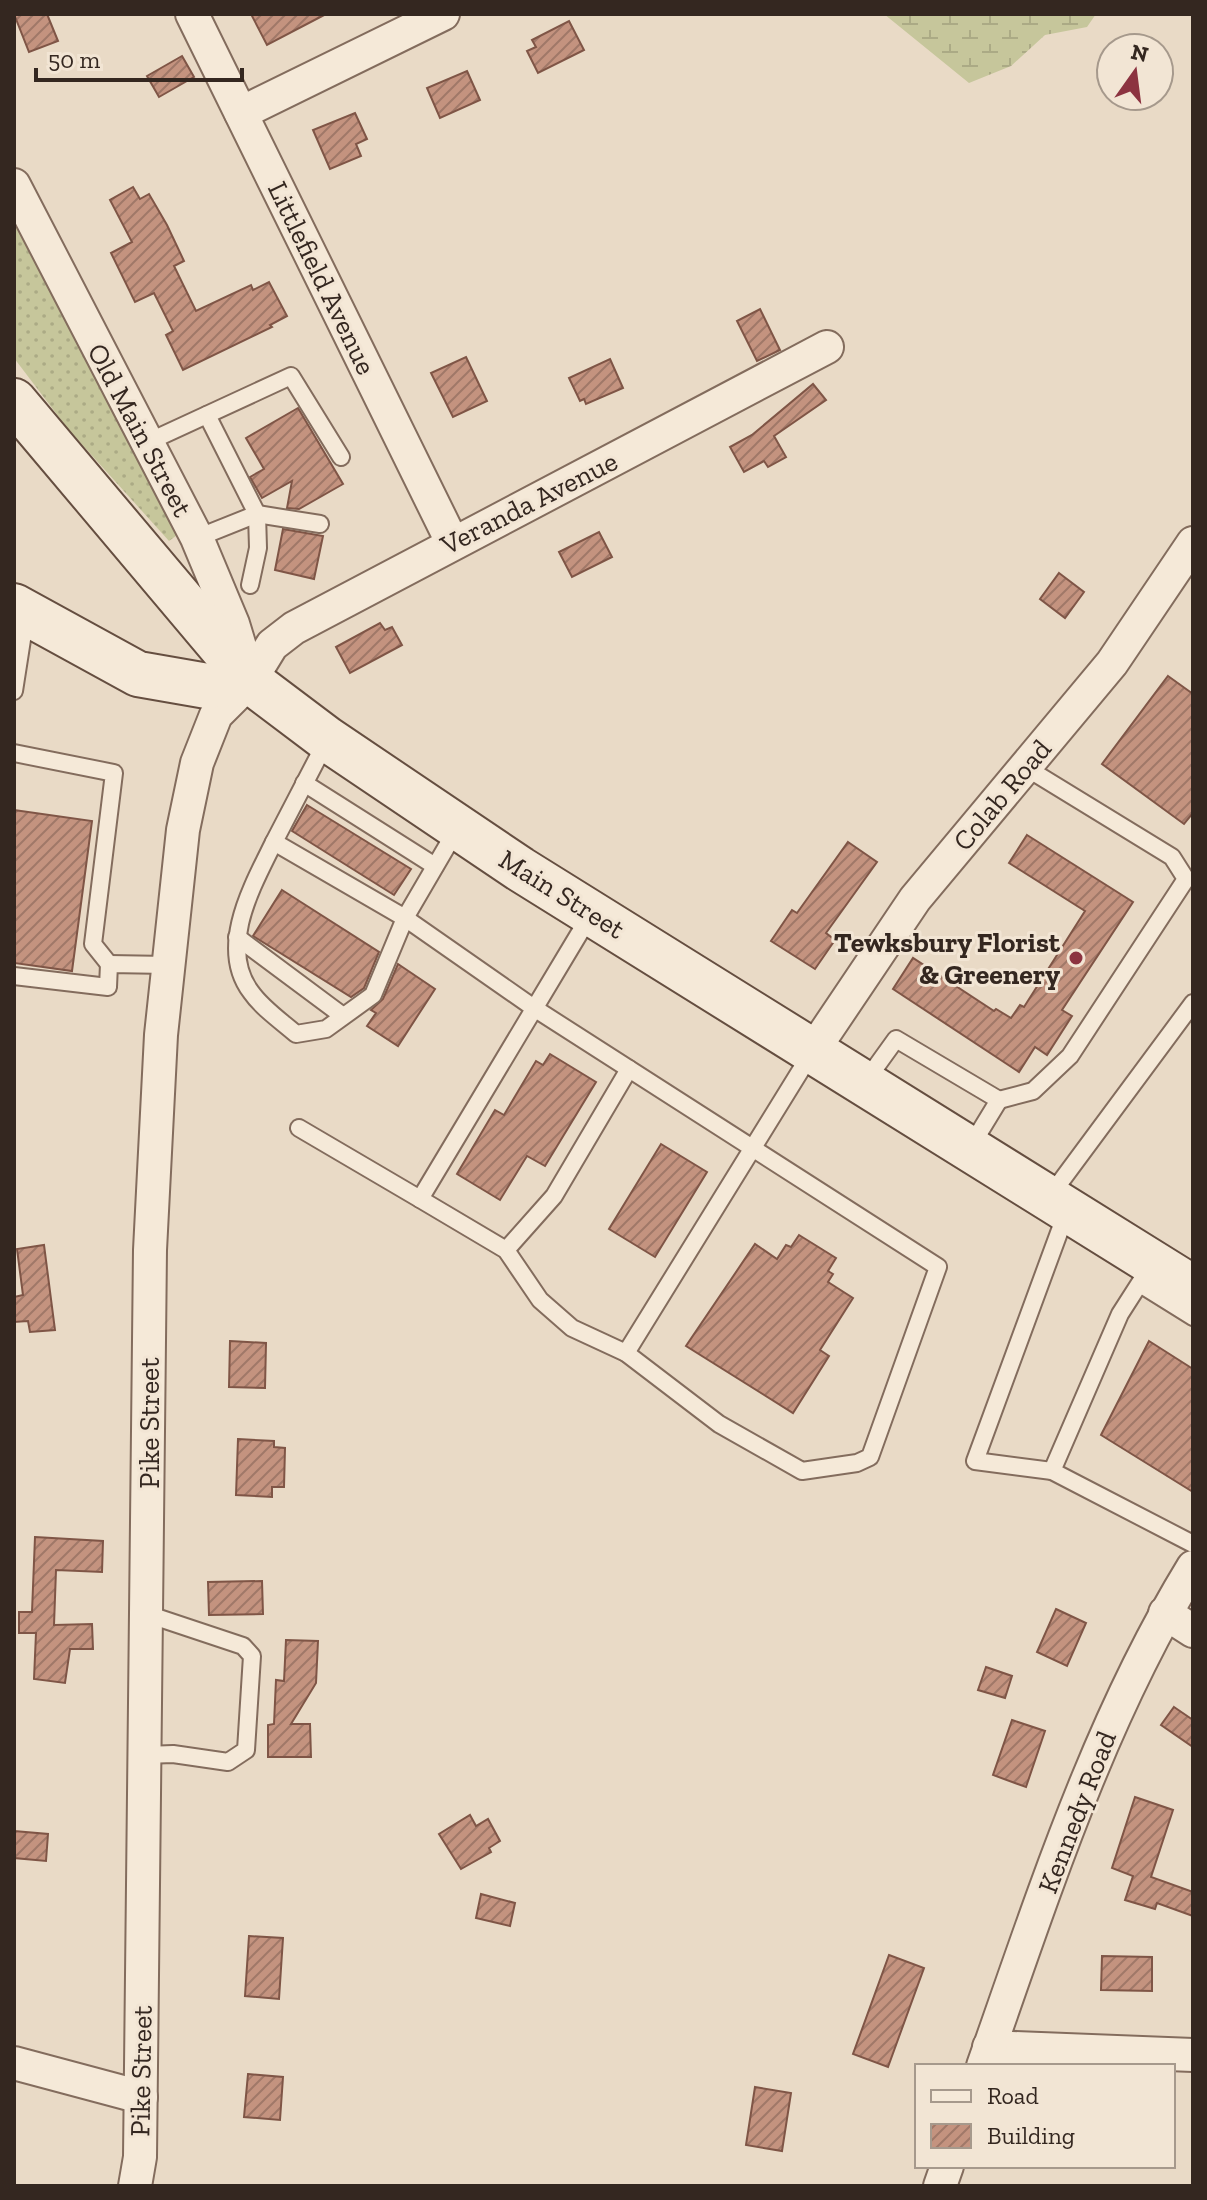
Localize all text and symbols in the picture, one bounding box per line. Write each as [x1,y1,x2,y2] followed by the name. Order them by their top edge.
[36,32,242,82] scale bar
[1095,32,1175,112] north arrow
[1128,38,1151,68] text: N
[48,45,101,74] text: 50 m
[261,176,383,380] street label: Littlefield Avenue
[81,338,200,523] street label: Old Main Street
[434,444,623,562] street label: Veranda Avenue
[946,733,1058,857] street label: Colab Road
[493,842,631,946] street label: Main Street
[834,926,1061,991] place label: Tewksbury Florist & Greenery
[1067,949,1085,967] marker: Tewksbury Florist & Greenery
[133,1357,166,1489] street label: Pike Street
[1031,1726,1123,1898] street label: Kennedy Road
[123,2004,159,2137] street label: Pike Street
[915,2064,1175,2168] legend
[987,2081,1039,2110] text: Road
[987,2121,1075,2150] text: Building

